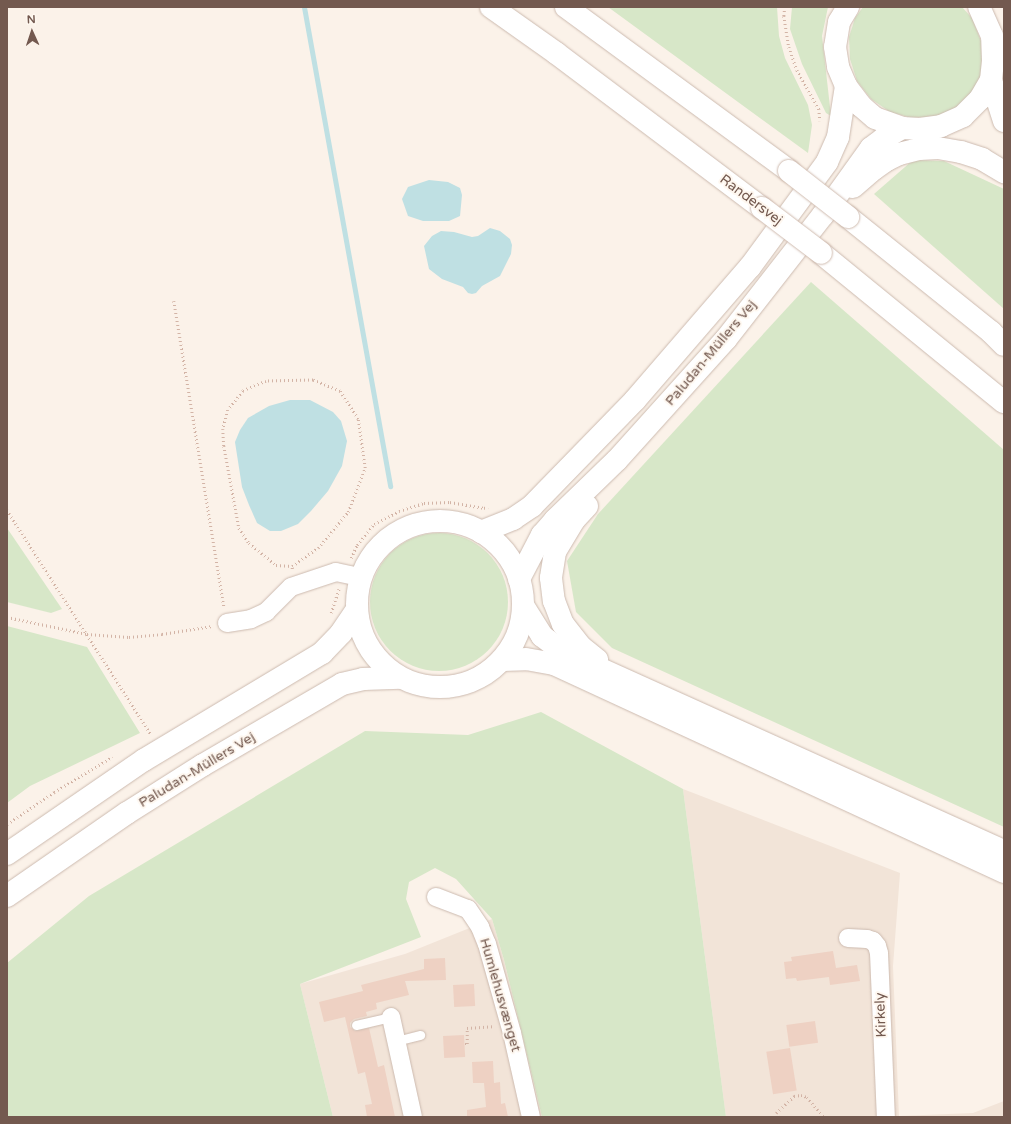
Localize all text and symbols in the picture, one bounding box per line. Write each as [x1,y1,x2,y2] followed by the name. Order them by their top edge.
[12,12,52,52] north arrow
[27,13,36,26] text: N
[716,171,786,229] street label: Randersvej
[662,297,760,409] street label: Paludan-Müllers Vej
[136,729,258,811] street label: Paludan-Müllers Vej
[476,936,524,1054] street label: Humlehusvænget
[872,992,890,1038] street label: Kirkely

